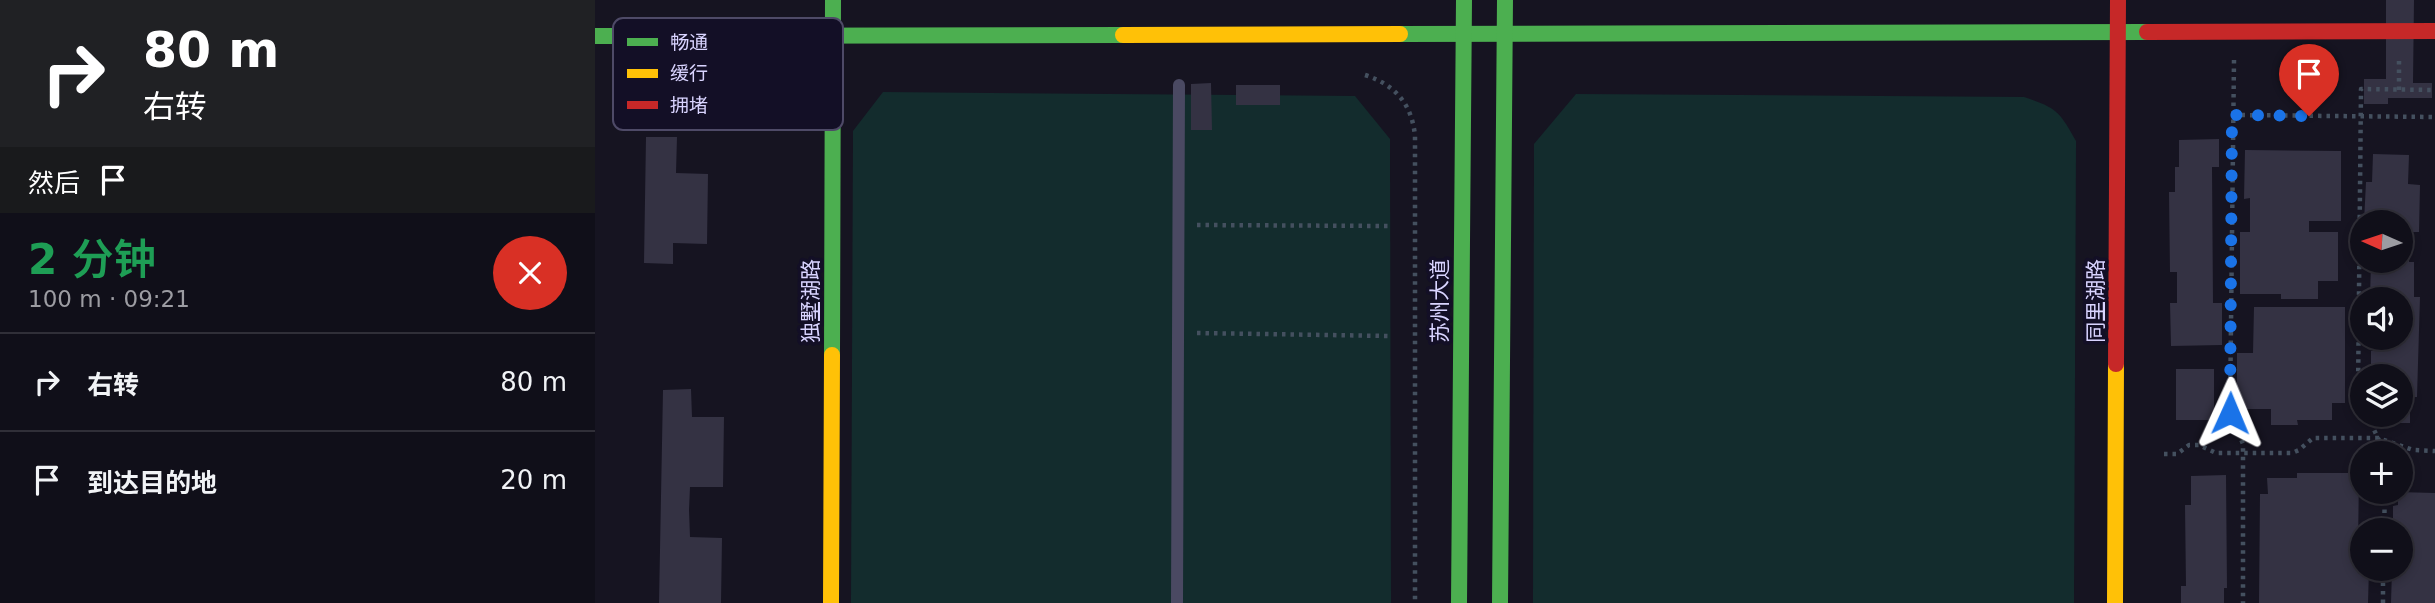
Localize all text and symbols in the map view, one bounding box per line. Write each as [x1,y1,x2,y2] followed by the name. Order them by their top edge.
[613,18,843,130] legend
[143,22,279,79] text: 80 m
[28,28,119,119] icon: right
[670,31,708,53] text: 畅通
[2279,44,2339,116] pin
[2290,55,2328,93] icon: arrive
[670,62,708,84] text: 缓行
[143,88,207,126] text: 右转
[670,94,708,116] text: 拥堵
[94,161,132,199] icon: arrive
[28,168,80,198] text: 然后
[2350,210,2413,273] north arrow
[2350,210,2413,581] map controls
[28,235,156,284] text: 2 分钟
[493,236,567,310] button: close
[799,259,823,343] street label: 独墅湖路
[1428,259,1452,343] street label: 苏州大道
[2084,259,2108,343] street label: 同里湖路
[28,286,190,312] text: 100 m · 09:21
[2350,287,2413,350] button: sound
[28,363,66,401] icon: right
[2350,364,2413,427] button: layers
[500,367,567,397] text: 80 m
[87,370,139,400] text: 右转
[2193,376,2267,450] position arrow
[2350,441,2413,504] button: +
[28,461,66,499] icon: arrive
[500,465,567,495] text: 20 m
[87,468,217,498] text: 到达目的地
[2350,518,2413,581] button: −

